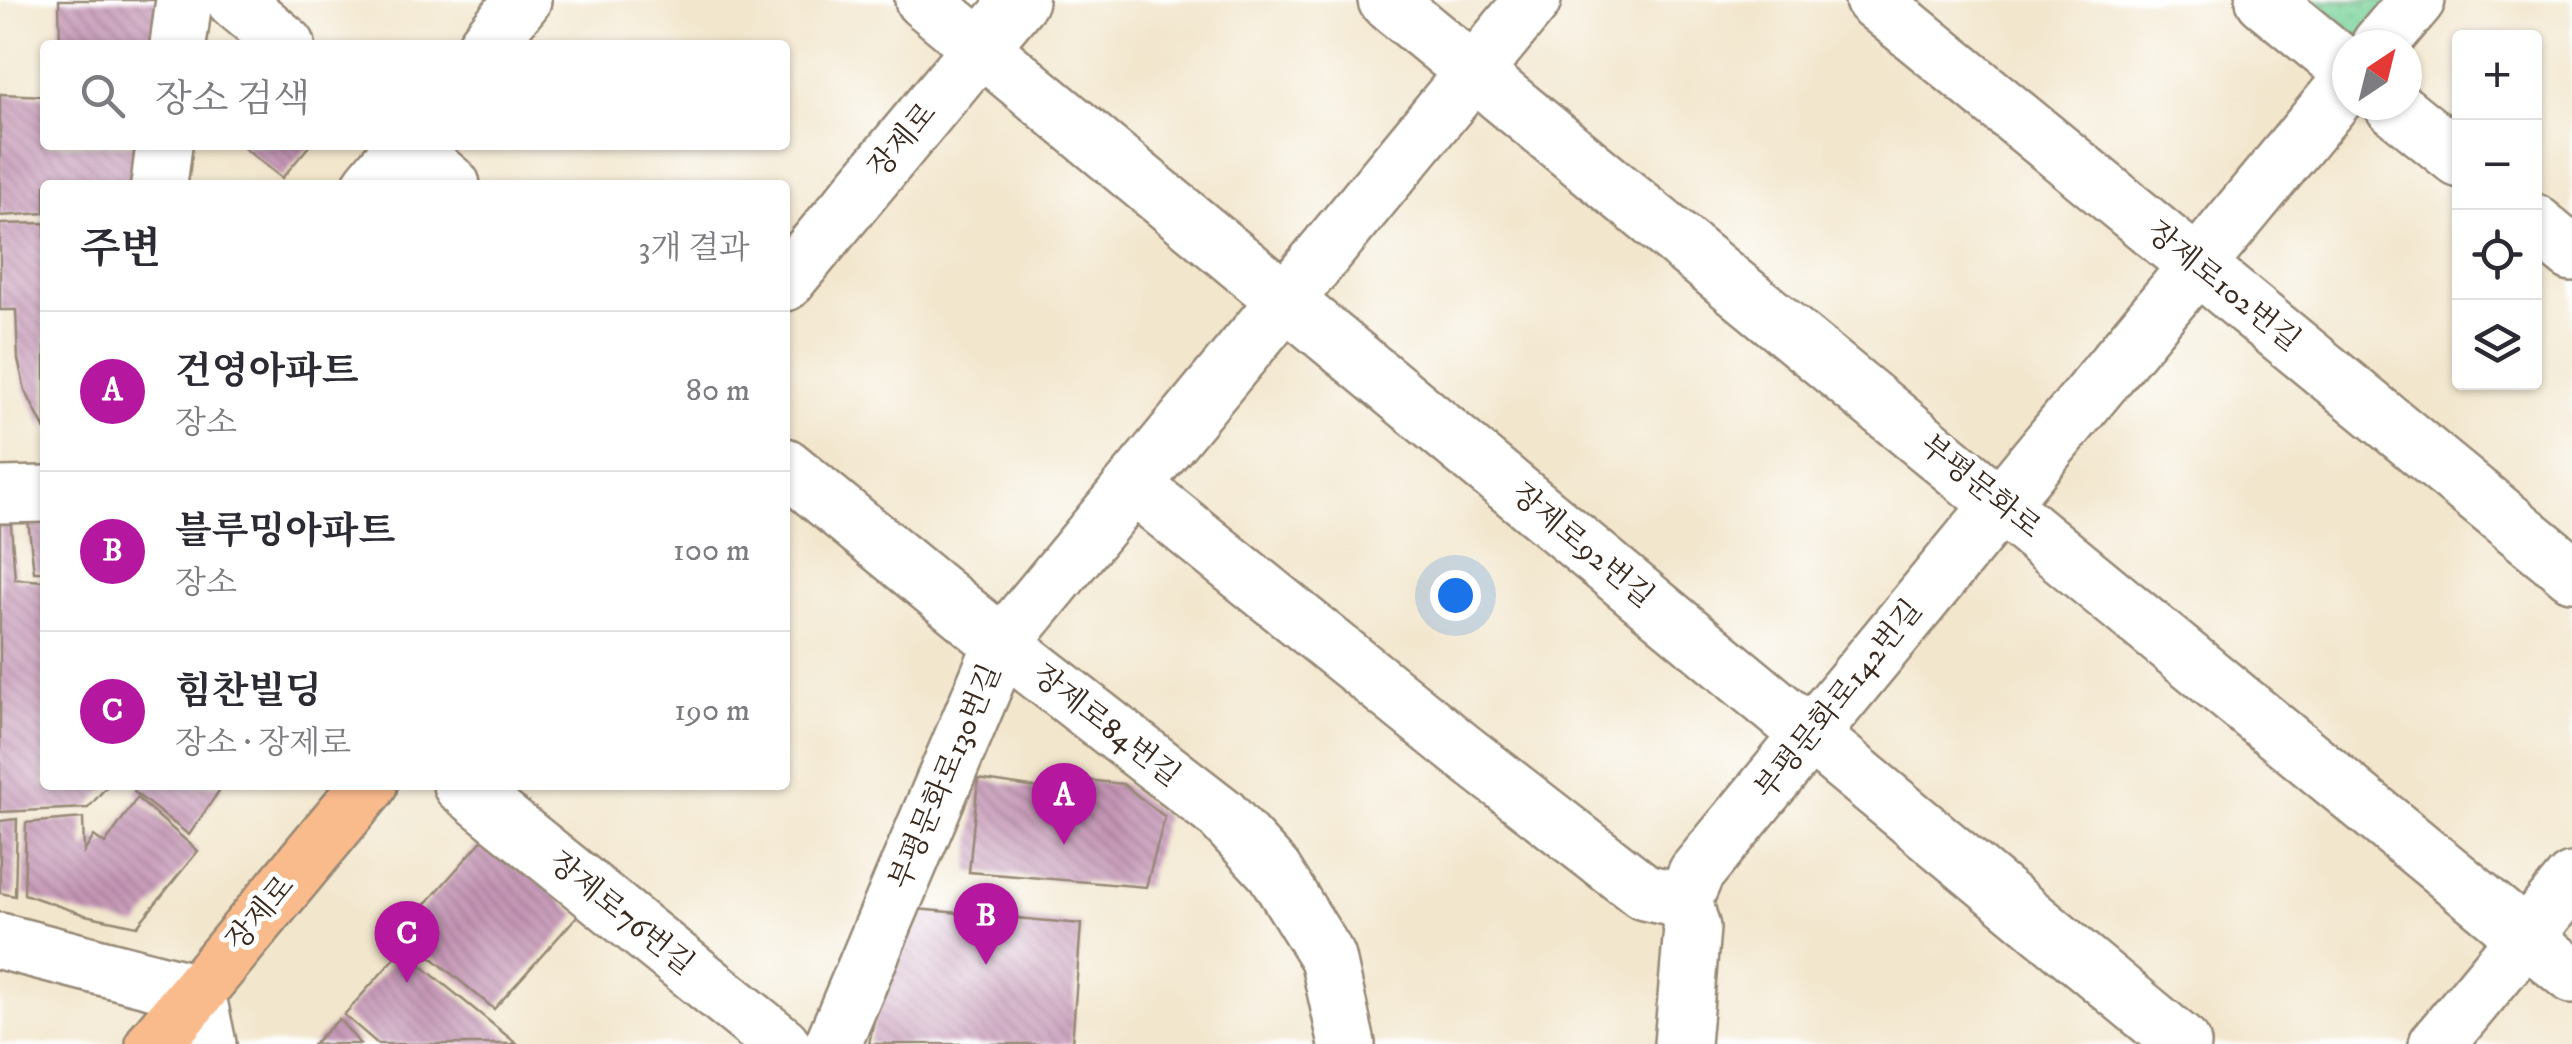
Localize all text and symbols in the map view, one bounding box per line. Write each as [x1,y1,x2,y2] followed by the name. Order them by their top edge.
[2332,30,2422,120] north arrow
[2452,30,2542,390] map controls
[2452,30,2542,120] button: +
[40,40,790,150] search box
[75,68,130,123] icon: search
[155,76,310,124] text: 장소 검색
[861,96,945,186] street label: 장제로
[2452,120,2542,210] button: −
[2452,210,2542,300] button: locate
[2139,214,2307,360] street label: 장제로102번길
[80,224,161,276] text: 주변
[638,229,750,269] text: 3개 결과
[2452,300,2542,390] button: layers
[175,348,359,396] text: 건영아파트
[102,371,123,411] text: A
[686,371,750,411] text: 80 m
[175,404,237,444] text: 장소
[1912,427,2048,547] street label: 부평문화로
[1503,476,1661,616] street label: 장제로92번길
[175,508,395,556] text: 블루밍아파트
[102,531,123,571] text: B
[673,531,750,571] text: 100 m
[175,564,237,604] text: 장소
[1430,570,1481,621] your location
[1747,593,1931,807] street label: 부평문화로142번길
[1025,657,1187,795] street label: 장제로84번길
[882,659,1010,895] street label: 부평문화로130번길
[175,668,322,716] text: 힘찬빌딩
[102,691,123,731] text: C
[674,691,750,731] text: 190 m
[175,724,351,764] text: 장소 · 장제로
[1032,762,1096,845] pin: A
[541,844,701,984] street label: 장제로76번길
[219,869,303,959] street label: 장제로
[954,882,1018,965] pin: B
[374,900,440,983] pin: C

